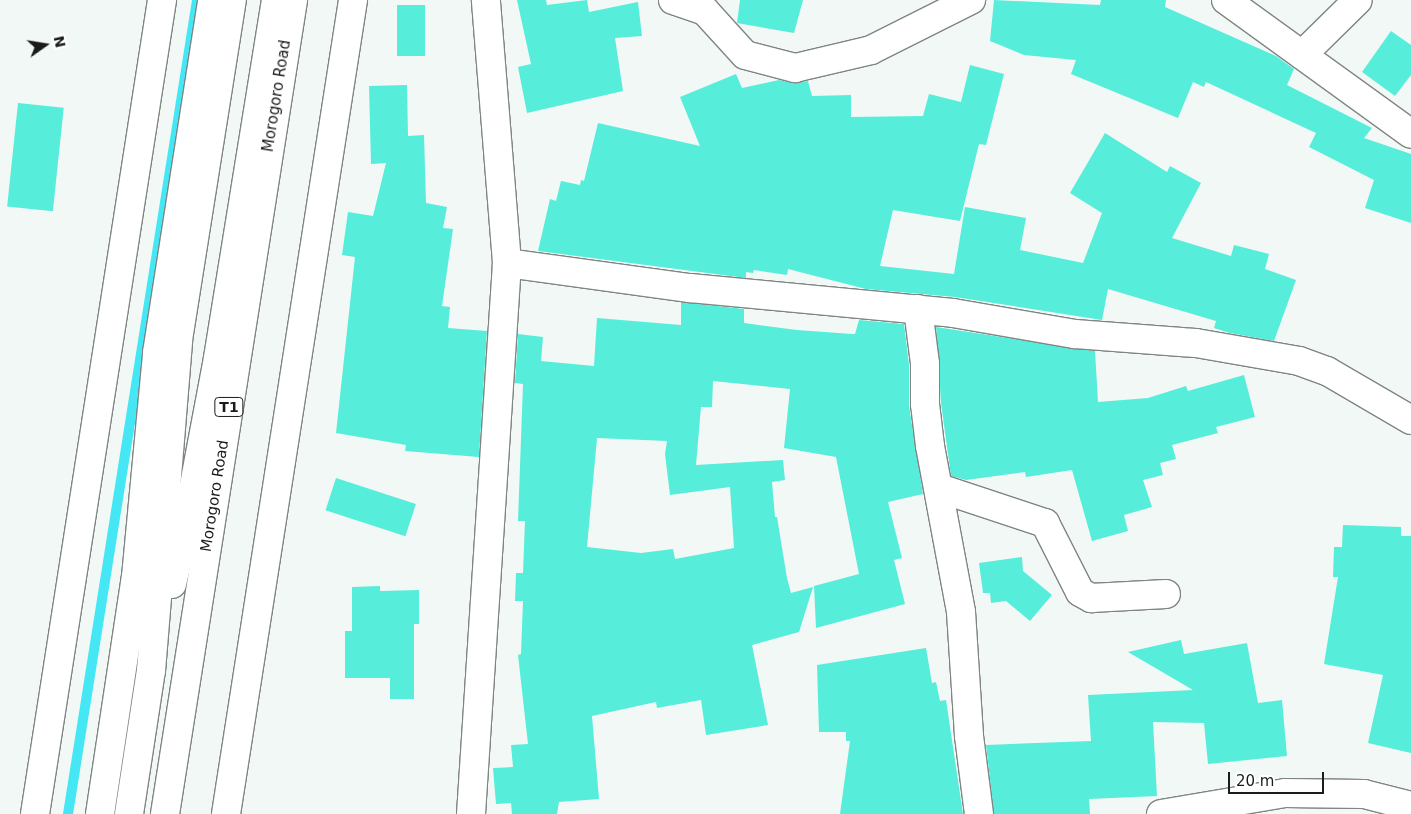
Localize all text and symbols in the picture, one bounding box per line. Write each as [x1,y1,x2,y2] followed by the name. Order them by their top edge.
[20,20,70,70] north arrow
[51,34,69,49] text: N
[259,39,295,153] street label: Morogoro Road
[214,396,244,418] road number: T1
[197,439,233,553] street label: Morogoro Road
[1231,762,1327,794] scale bar
[1236,772,1274,790] text: 20 m

